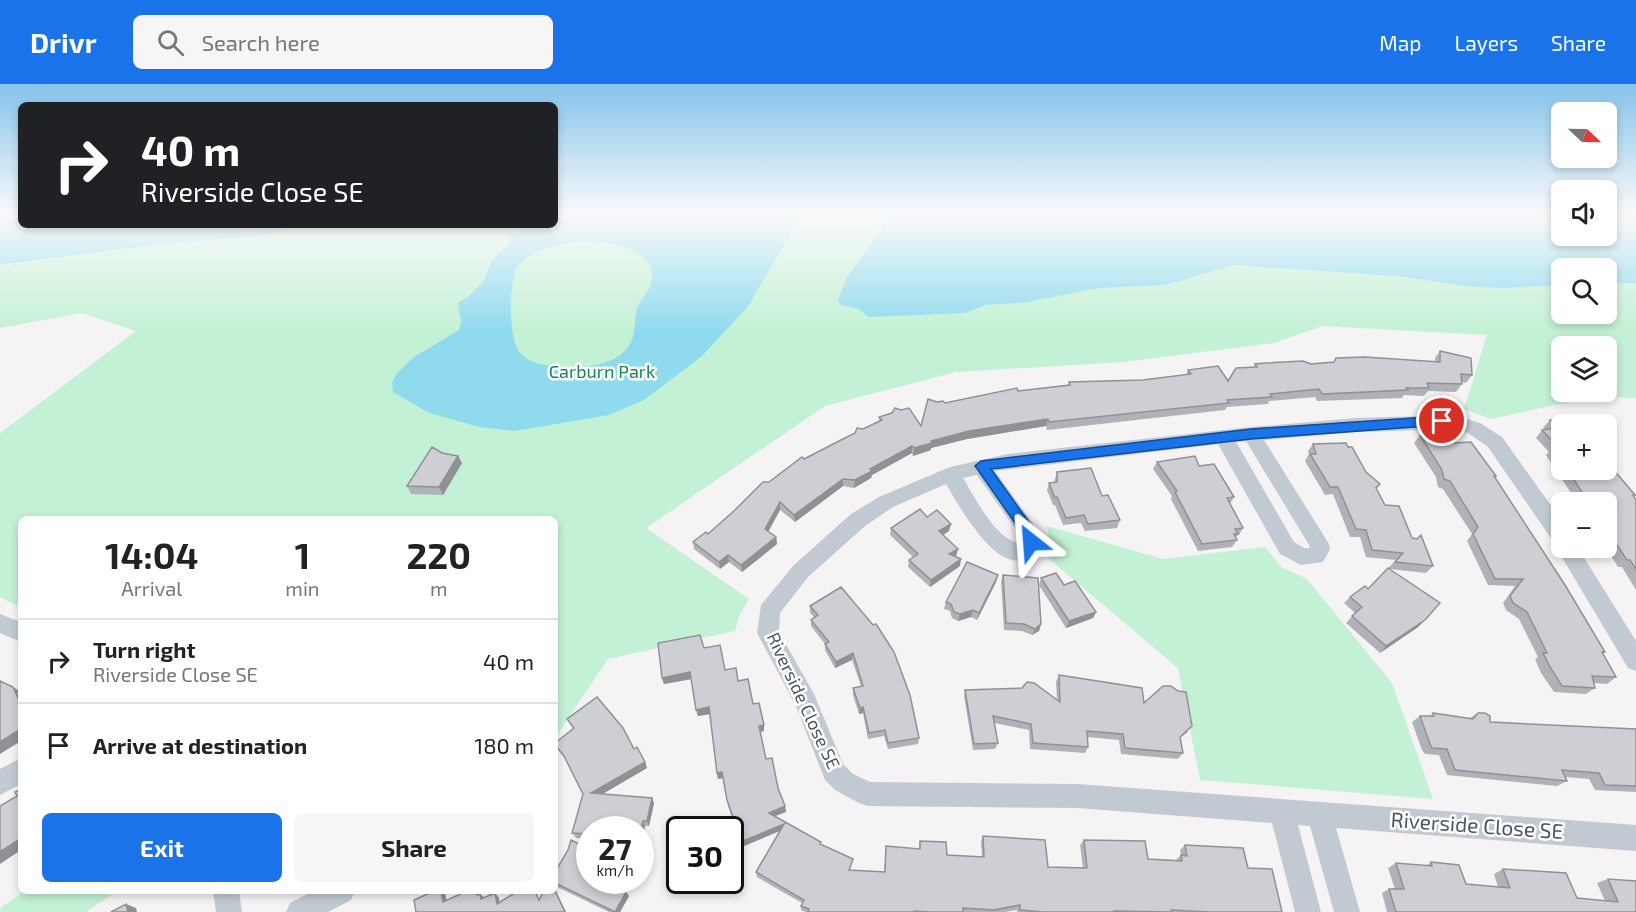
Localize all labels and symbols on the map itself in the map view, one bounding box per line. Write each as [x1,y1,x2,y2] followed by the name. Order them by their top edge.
[1551,102,1617,168] north arrow
[549,360,655,382] park label: Carburn Park
[1416,395,1467,446] pin
[999,510,1063,574] position arrow
[763,629,845,772] street label: Riverside Close SE
[1390,806,1564,843] street label: Riverside Close SE
[666,816,744,894] speed limit sign: 30

